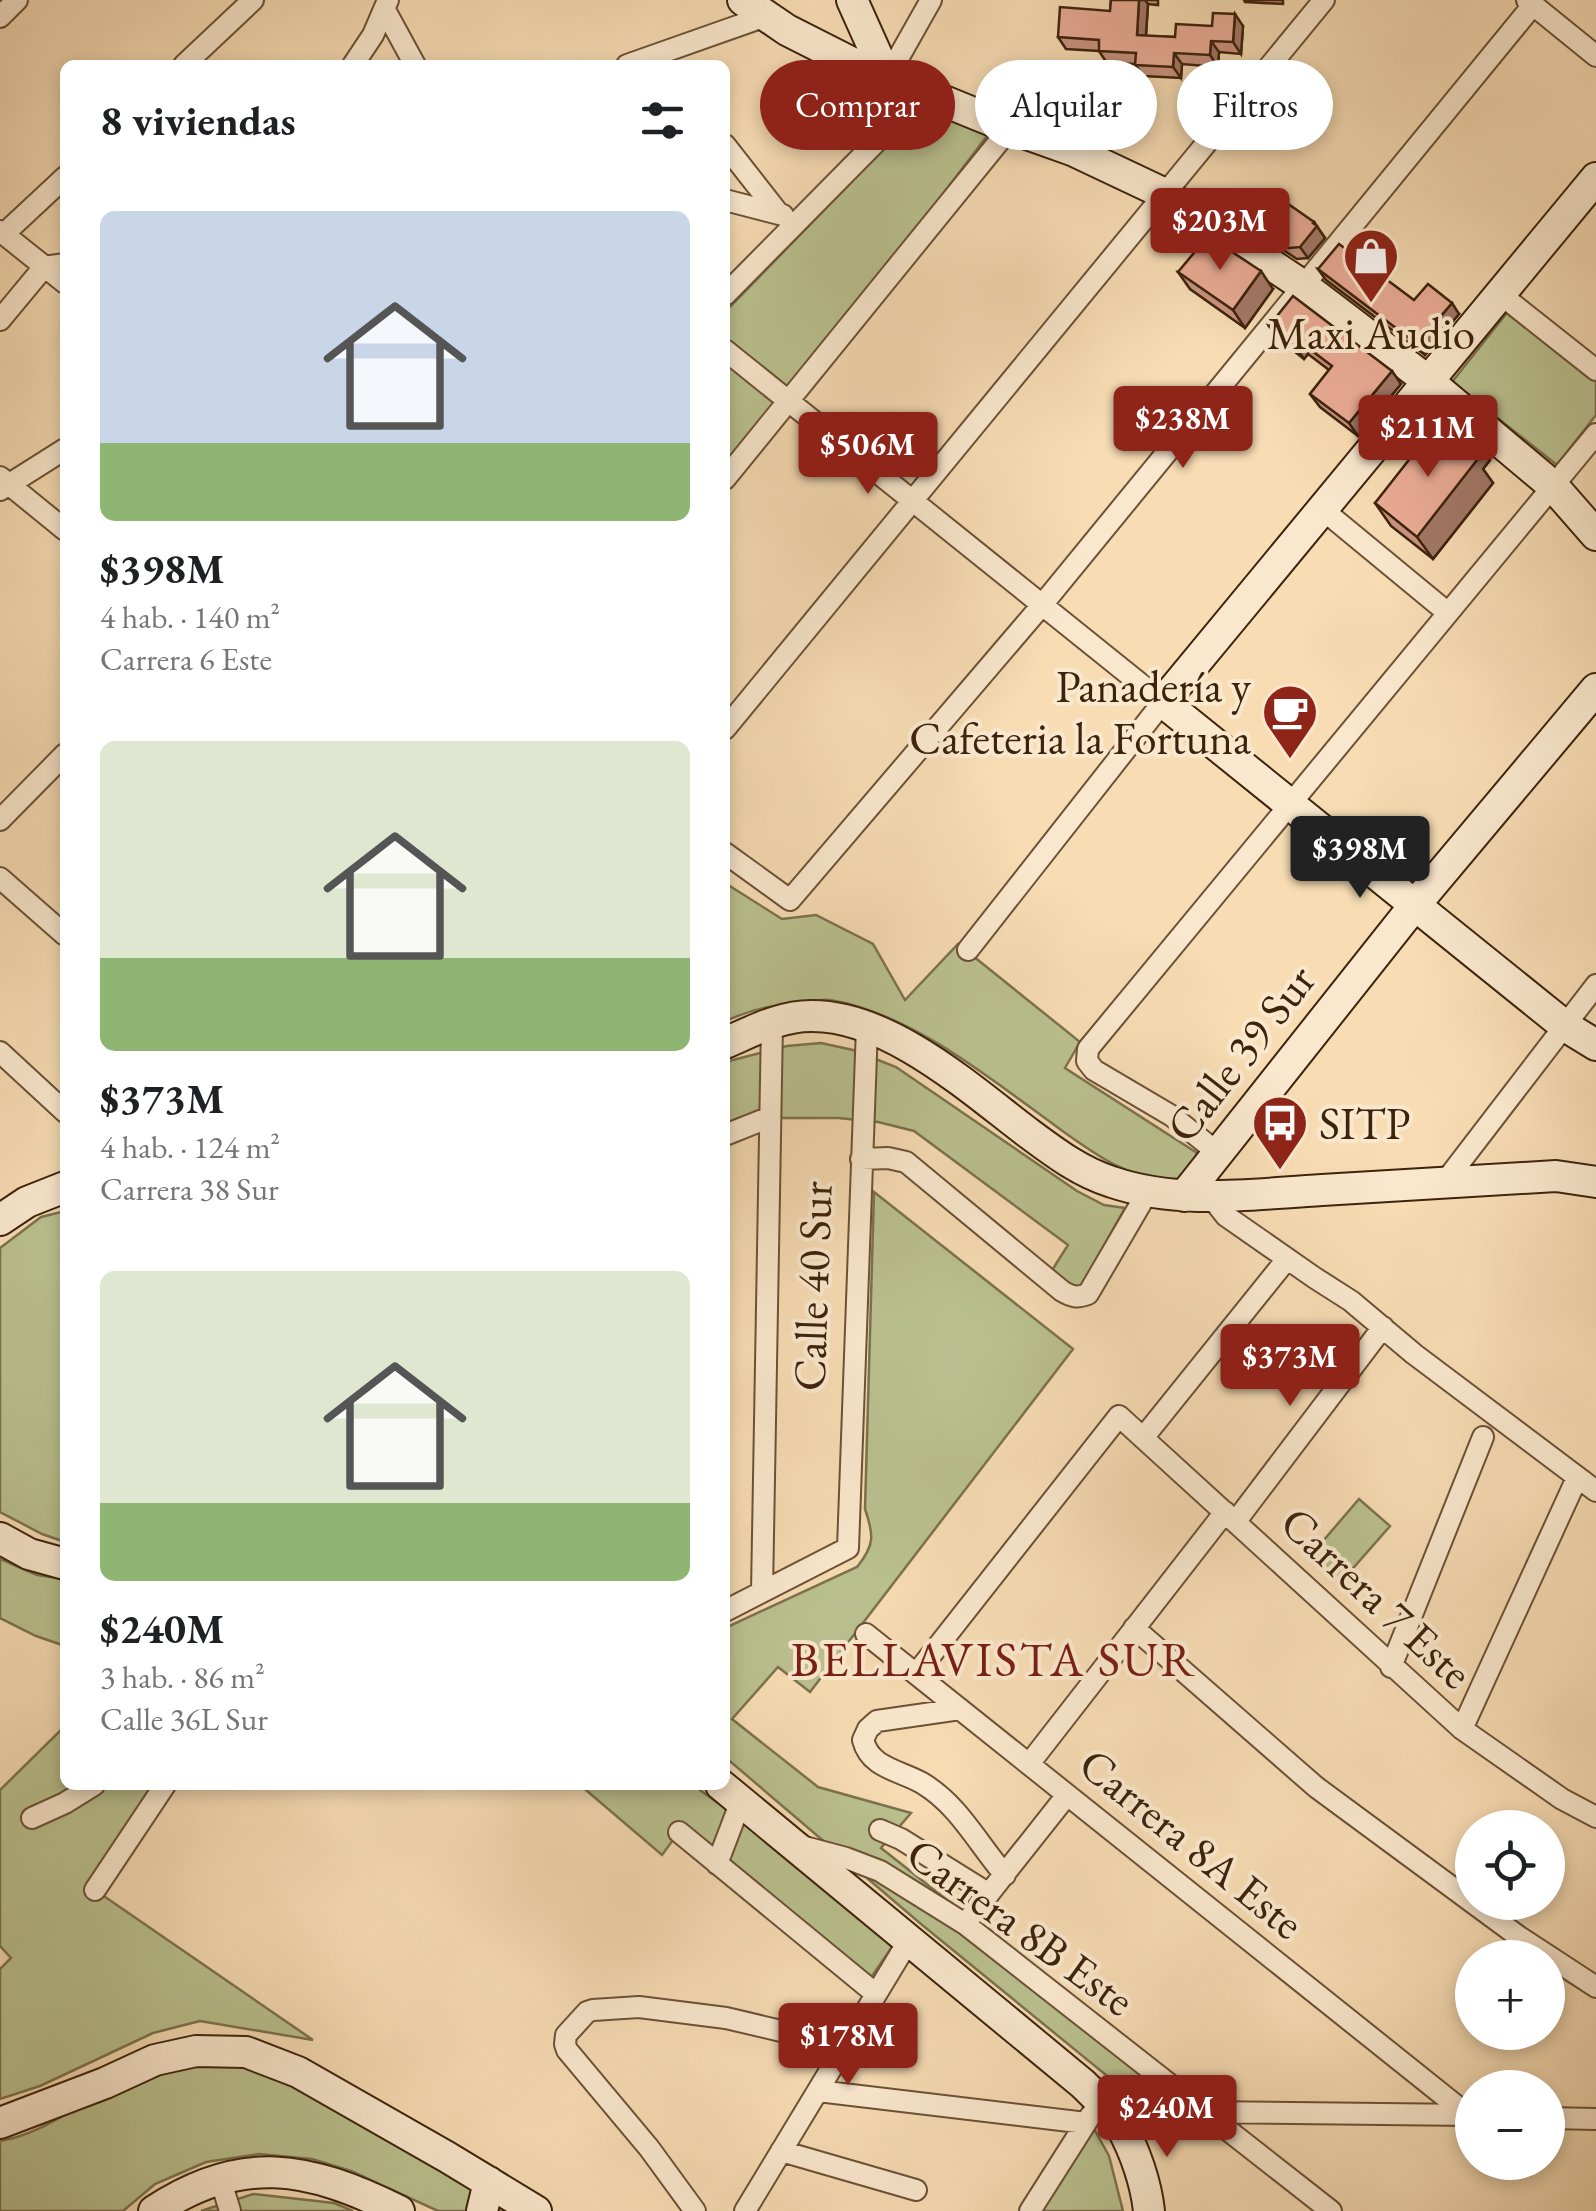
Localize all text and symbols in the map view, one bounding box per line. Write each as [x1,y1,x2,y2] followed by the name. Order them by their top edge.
[760,60,955,150] chip: Comprar
[975,60,1157,150] chip: Alquilar
[1177,60,1333,150] chip: Filtros
[100,93,296,148] text: 8 viviendas
[635,93,690,148] icon: filters
[1150,188,1290,273] pin: $203M
[1173,199,1267,241] text: $203M
[1341,226,1401,305] shop icon: Maxi Audio
[305,276,485,456] icon: home
[1267,304,1475,362] place label: Maxi Audio
[1113,386,1253,471] pin: $238M
[1358,395,1498,480] pin: $211M
[1136,397,1230,439] text: $238M
[1381,406,1475,448] text: $211M
[798,412,938,497] pin: $506M
[821,423,915,465] text: $506M
[100,541,225,596] text: $398M
[100,596,280,638] text: 4 hab. · 140 m²
[100,638,272,680] text: Carrera 6 Este
[909,657,1251,767] place label: Panadería y Cafeteria la Fortuna
[1260,682,1320,761] cafe icon: Panadería y Cafeteria la Fortuna
[305,806,485,986] icon: home
[1290,816,1430,901] pin: $398M
[1313,827,1407,869] text: $398M
[1153,952,1327,1154] street label: Calle 39 Sur
[100,1071,225,1126] text: $373M
[1250,1093,1310,1172] bus stop icon: SITP
[1319,1094,1410,1152] place label: SITP
[100,1126,280,1168] text: 4 hab. · 124 m²
[100,1168,279,1210] text: Carrera 38 Sur
[779,1180,845,1392] street label: Calle 40 Sur
[1220,1324,1360,1409] pin: $373M
[1243,1335,1337,1377] text: $373M
[305,1336,485,1516] icon: home
[1269,1493,1485,1701] street label: Carrera 7 Este
[100,1601,225,1656] text: $240M
[791,1628,1197,1690] district label: BELLAVISTA SUR
[100,1656,265,1698] text: 3 hab. · 86 m²
[100,1698,268,1740] text: Calle 36L Sur
[1068,1735,1316,1951] street label: Carrera 8A Este
[1455,1810,1565,2180] map controls
[1455,1810,1565,1920] button: locate
[895,1824,1147,2028] street label: Carrera 8B Este
[1455,1940,1565,2050] button: +
[778,2003,918,2088] pin: $178M
[801,2014,895,2056] text: $178M
[1455,2070,1565,2180] button: −
[1097,2075,1237,2160] pin: $240M
[1120,2086,1214,2128] text: $240M

